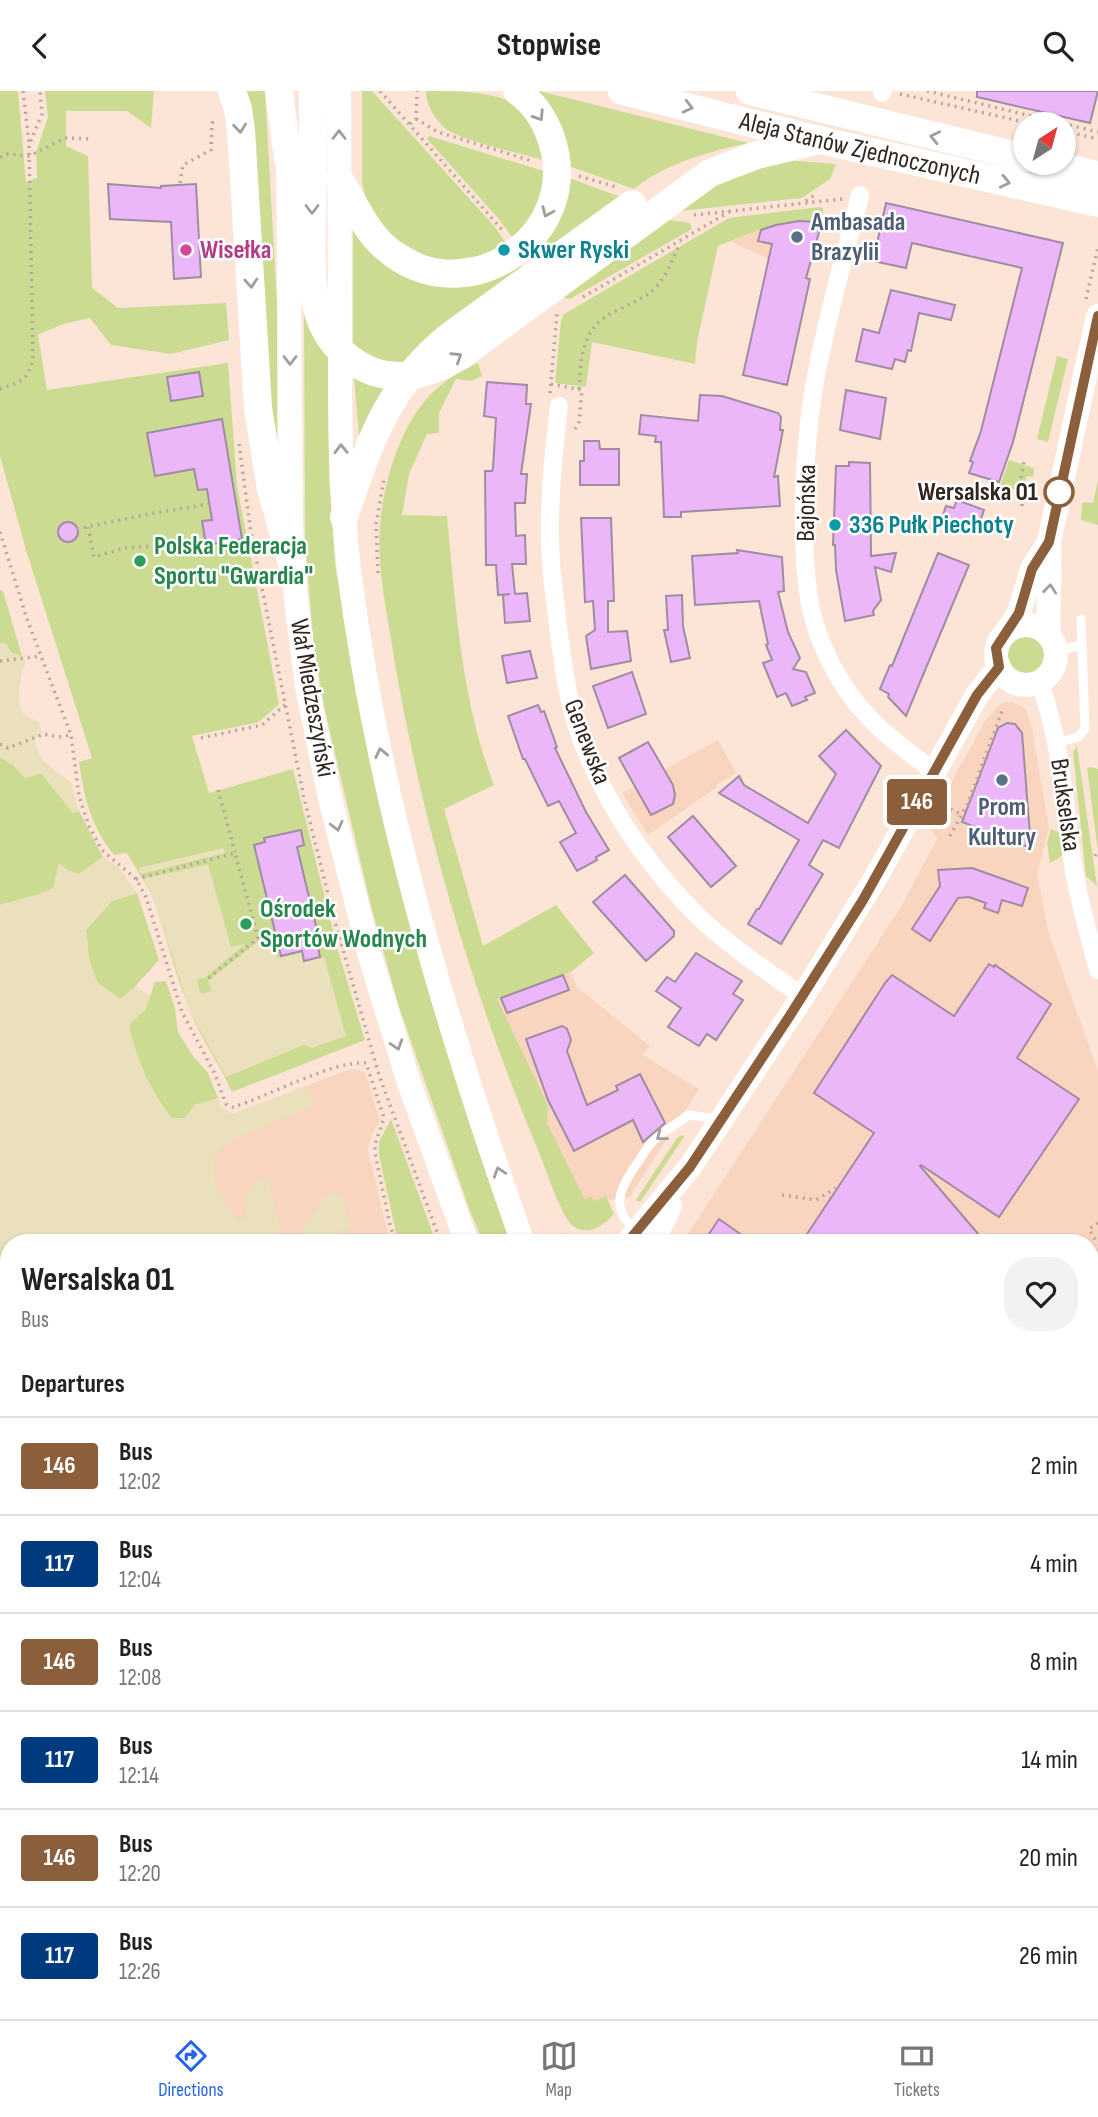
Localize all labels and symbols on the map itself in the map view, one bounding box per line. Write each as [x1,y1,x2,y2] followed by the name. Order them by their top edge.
[682,99,694,113] one-way arrow
[736,105,983,191] street label: Aleja Stanów Zjednoczonych
[531,108,543,121] one-way arrow
[1013,112,1076,175] north arrow
[232,123,247,134] one-way arrow
[331,129,347,140] one-way arrow
[929,131,941,145] one-way arrow
[999,174,1011,188] one-way arrow
[304,204,320,215] one-way arrow
[541,205,555,217] one-way arrow
[810,207,905,268] place label: Ambasada Brazylii
[789,229,805,245] marker: Ambasada Brazylii
[200,235,271,266] place label: Wisełka
[518,235,629,266] place label: Skwer Ryski
[178,242,194,258] marker: Wisełka
[496,242,512,258] marker: Skwer Ryski
[243,277,258,288] one-way arrow
[449,352,462,365] one-way arrow
[282,355,298,365] one-way arrow
[333,443,349,453] one-way arrow
[791,464,823,542] street label: Bajońska
[917,477,1038,508] place label: Wersalska 01
[1044,477,1074,507] marker: Wersalska 01
[849,510,1014,541] place label: 336 Pułk Piechoty
[827,517,843,533] marker: 336 Pułk Piechoty
[154,531,313,592] place label: Polska Federacja Sportu "Gwardia"
[132,553,148,569] marker: Polska Federacja Sportu "Gwardia"
[1042,583,1057,594] one-way arrow
[283,617,341,779] street label: Wał Miedzeszyński
[557,695,617,789] street label: Genewska
[375,747,389,759] one-way arrow
[1043,757,1087,853] street label: Brukselska
[994,772,1010,788] marker: Prom Kultury
[877,779,957,825] line badge: 146
[968,792,1036,853] place label: Prom Kultury
[328,820,343,832] one-way arrow
[260,894,427,955] place label: Ośrodek Sportów Wodnych
[238,916,254,932] marker: Ośrodek Sportów Wodnych
[389,1039,404,1051] one-way arrow
[657,1128,669,1140] one-way arrow
[493,1166,507,1178] one-way arrow

